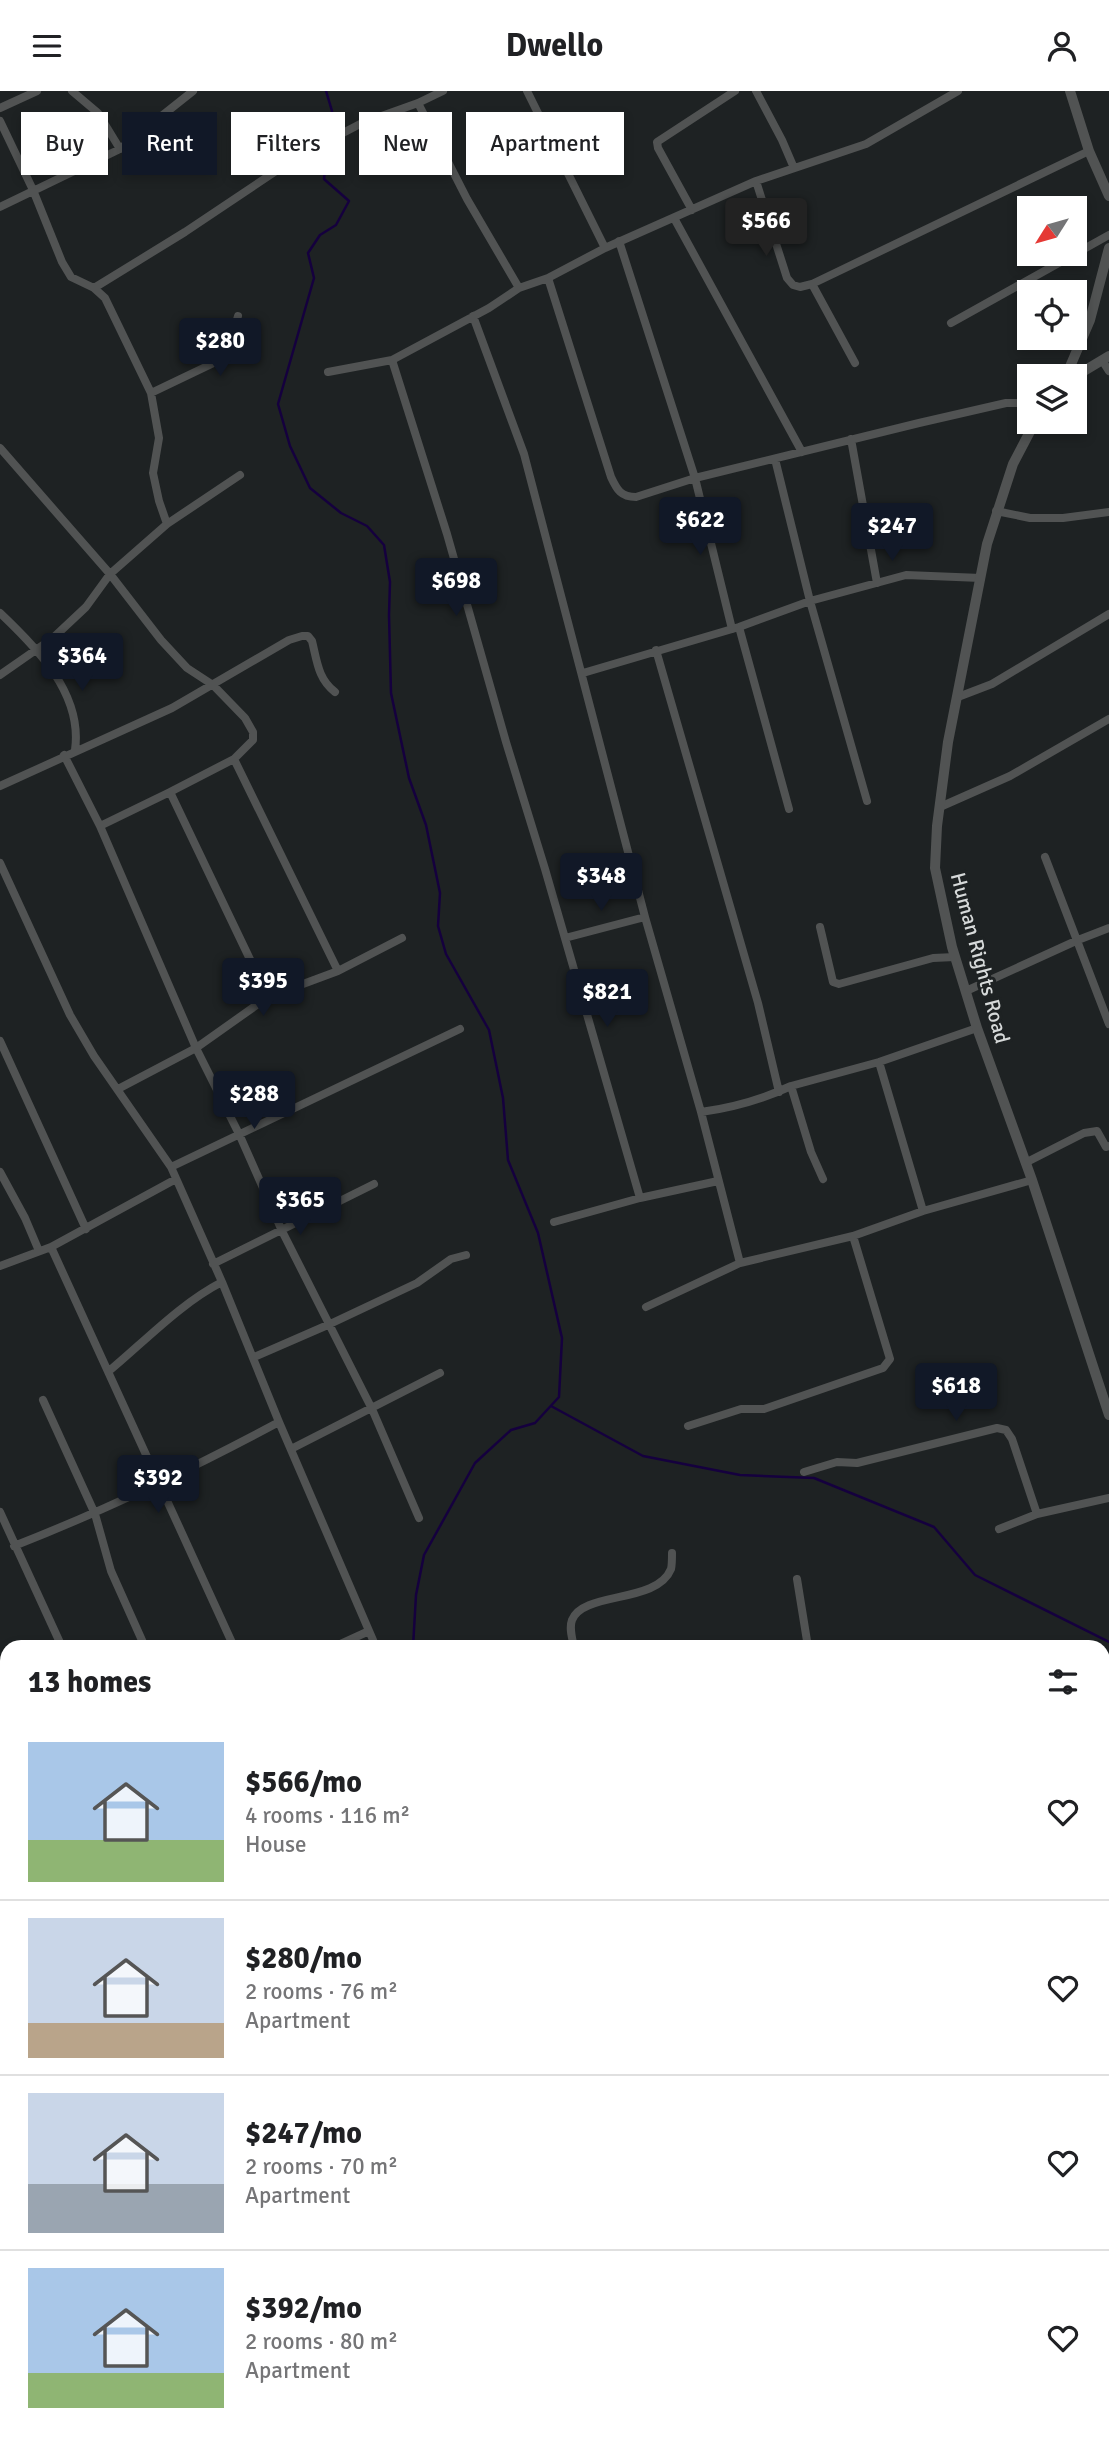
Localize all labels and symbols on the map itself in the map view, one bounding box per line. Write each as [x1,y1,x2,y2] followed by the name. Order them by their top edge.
[1017,196,1087,266] north arrow
[725,199,807,258] pin: $566
[179,319,261,378] pin: $280
[659,497,741,557] pin: $622
[851,503,933,563] pin: $247
[415,559,497,618] pin: $698
[41,633,123,693] pin: $364
[560,853,642,913] pin: $348
[945,870,1015,1046] street label: Human Rights Road
[222,958,304,1018] pin: $395
[566,969,648,1029] pin: $821
[213,1072,295,1131] pin: $288
[259,1177,341,1237] pin: $365
[915,1363,997,1423] pin: $618
[117,1455,199,1515] pin: $392

